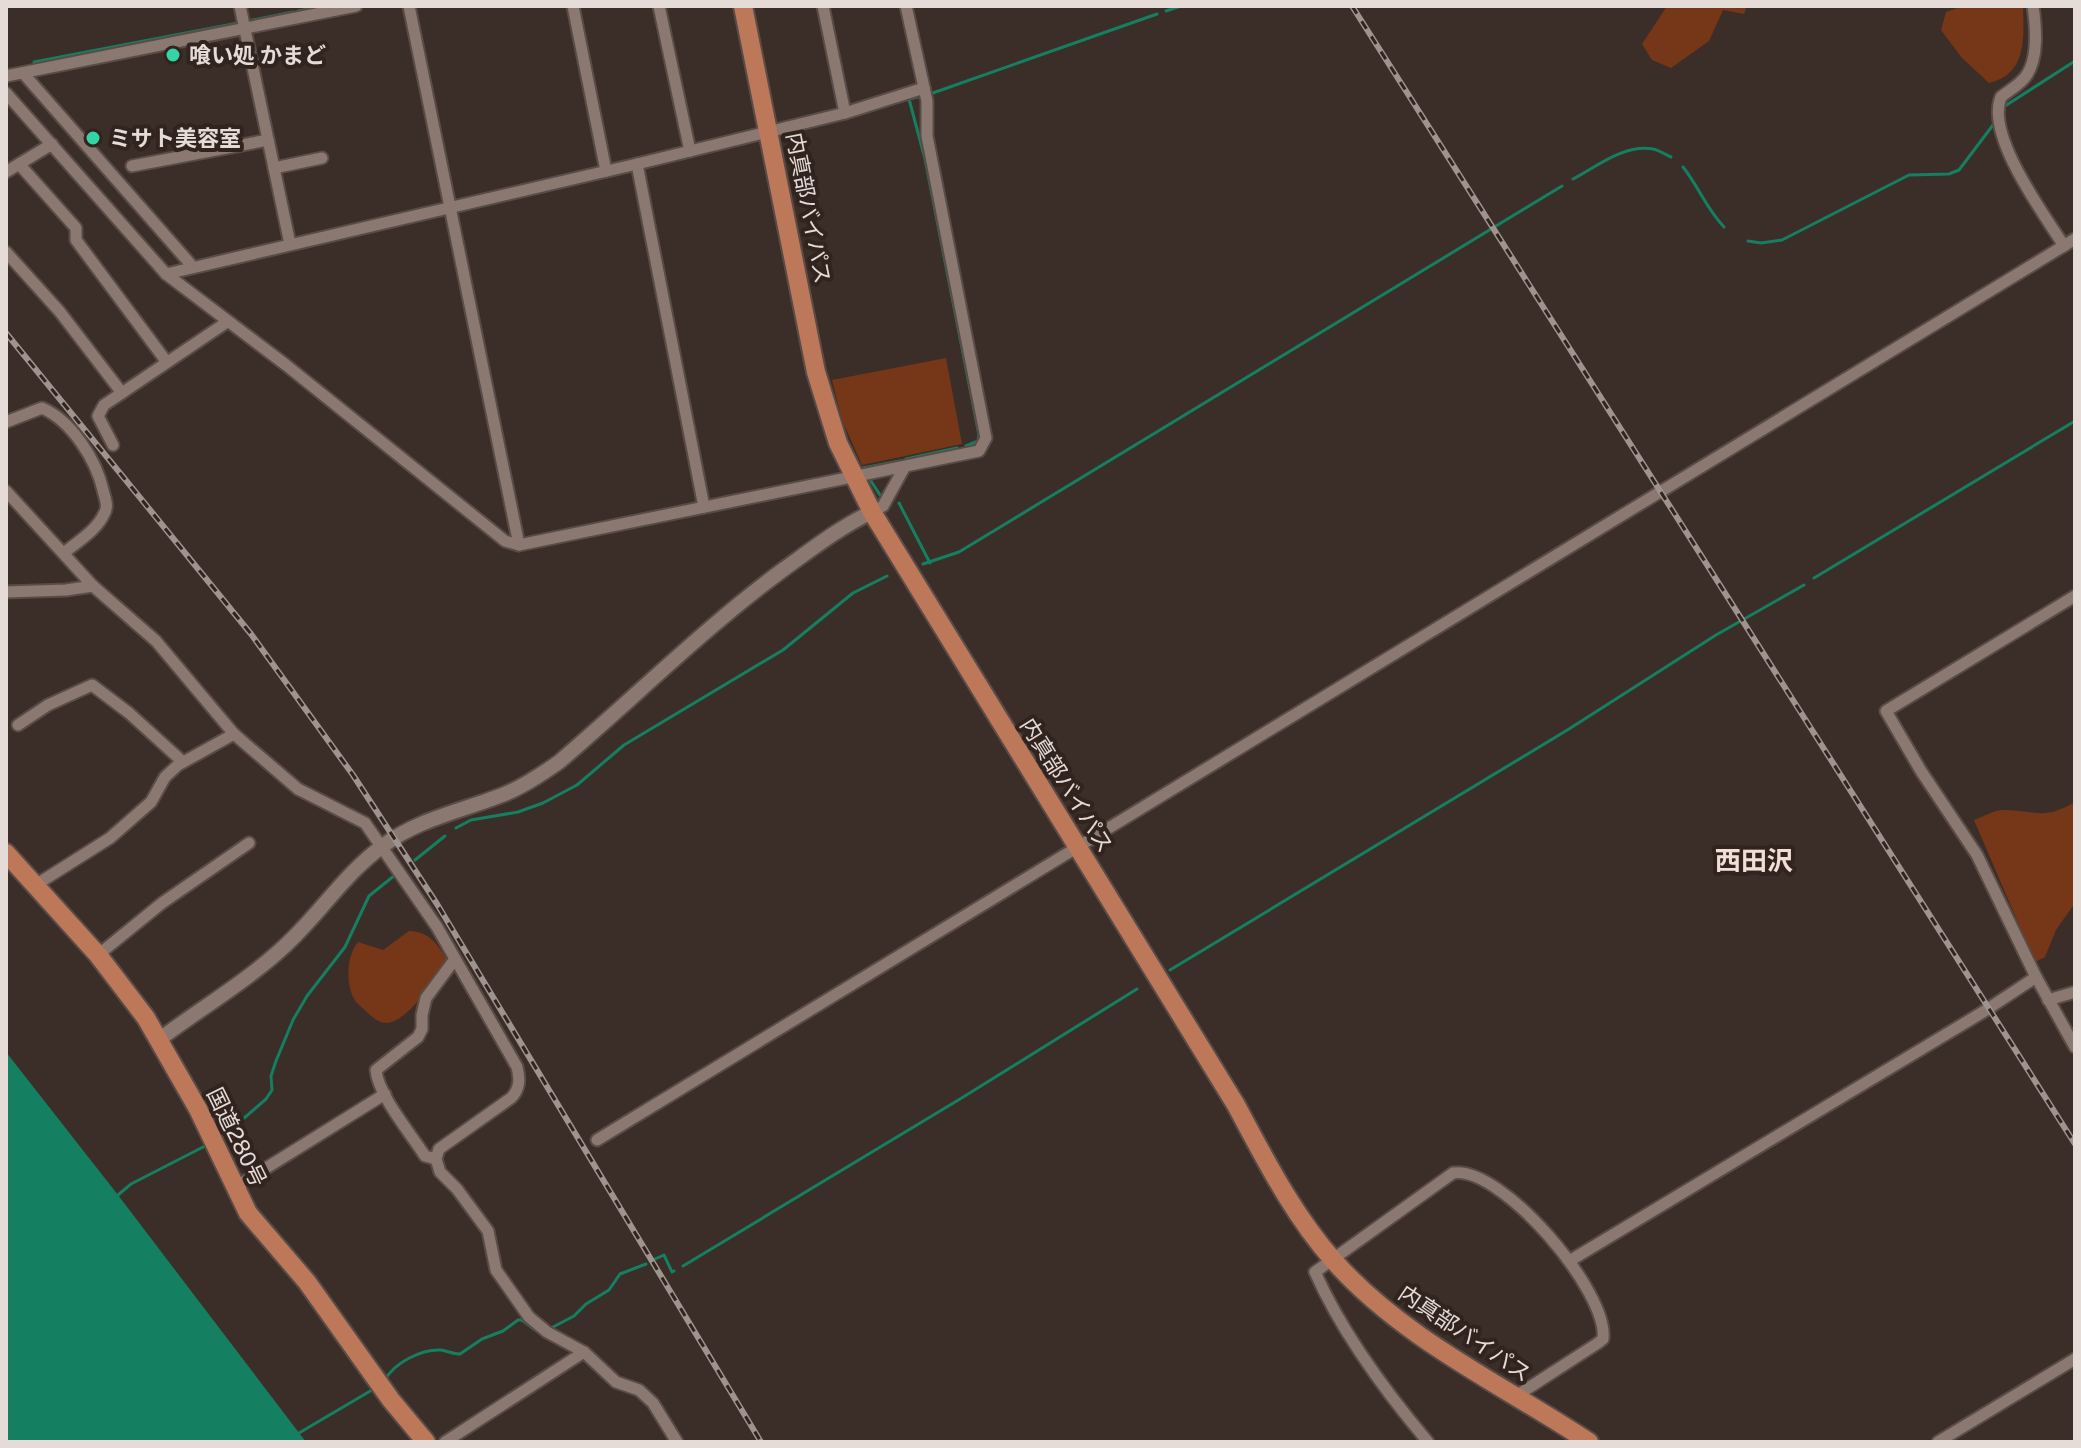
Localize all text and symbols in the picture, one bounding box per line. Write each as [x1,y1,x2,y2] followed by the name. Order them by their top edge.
[189,42,326,68] place label: 喰い処 かまど
[164,46,182,64] marker: 喰い処 かまど
[109,125,241,151] place label: ミサト美容室
[84,129,102,147] marker: ミサト美容室
[782,130,836,286] street label: 内真部バイパス
[1015,713,1119,857] street label: 内真部バイパス
[1715,845,1793,876] district label: 西田沢
[202,1083,272,1191] street label: 国道280号
[1394,1279,1536,1387] street label: 内真部バイパス

